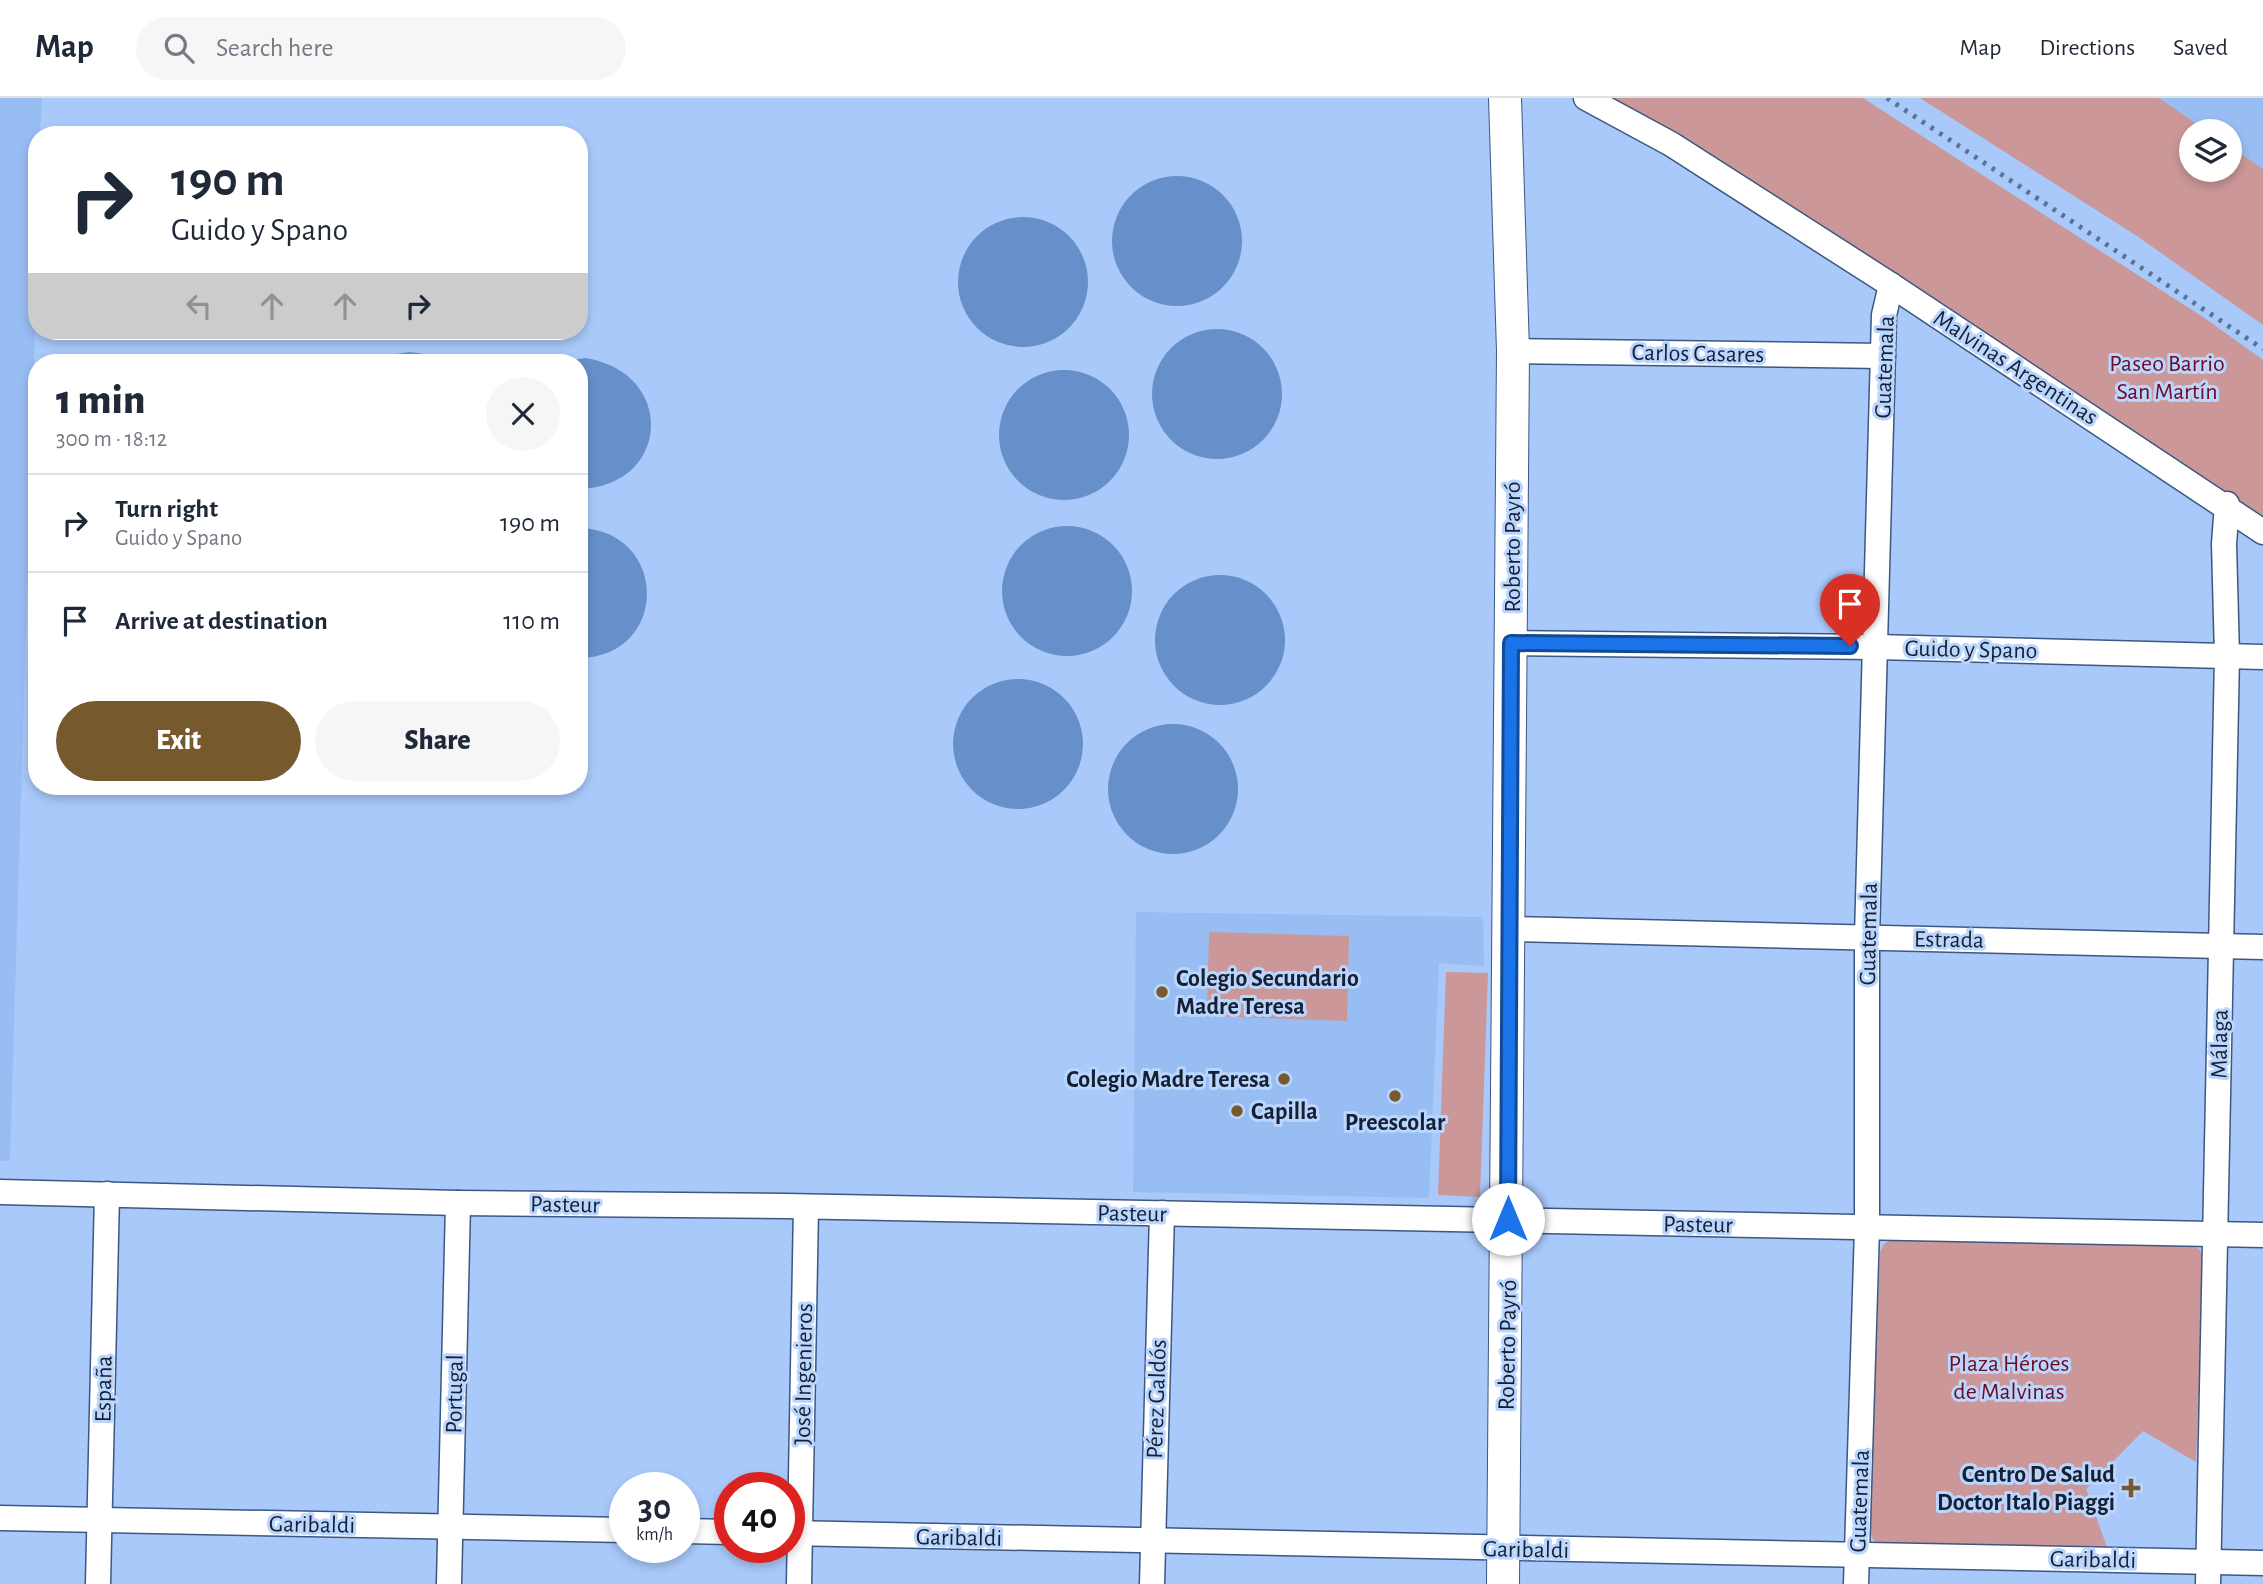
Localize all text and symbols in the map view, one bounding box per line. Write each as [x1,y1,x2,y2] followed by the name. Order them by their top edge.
[136,17,626,80] search box
[160,29,198,67] icon: search
[35,31,94,64] text: Map
[216,35,334,61] text: Search here
[1959,36,2001,60] text: Map
[2039,36,2135,60] text: Directions
[2173,36,2228,60] text: Saved
[2179,119,2242,182] map controls
[2179,119,2242,182] button: layers
[56,154,147,245] icon: right
[171,156,285,205] text: 190 m
[171,214,348,246] text: Guido y Spano
[180,287,218,325] icon: left
[253,287,291,325] icon: ahead
[326,287,364,325] icon: ahead
[399,287,437,325] icon: right
[1929,306,2102,430] street label: Malvinas Argentinas
[1871,315,1899,419] street label: Guatemala
[1631,341,1764,367] street label: Carlos Casares
[2109,352,2225,404] park label: Paseo Barrio San Martín
[486,377,560,451] button: close
[56,379,145,421] text: 1 min
[56,428,167,451] text: 300 m · 18:12
[1501,482,1525,612] street label: Roberto Payró
[115,496,218,522] text: Turn right
[56,504,94,542] icon: right
[500,510,560,536] text: 190 m
[115,527,242,550] text: Guido y Spano
[1820,574,1880,646] pin
[1831,585,1869,623] icon: arrive
[56,602,94,640] icon: arrive
[115,608,328,634] text: Arrive at destination
[503,608,560,634] text: 110 m
[1904,637,2038,663] street label: Guido y Spano
[56,701,301,781] button: Exit
[315,701,560,781] button: Share
[1856,882,1882,986] street label: Guatemala
[1914,927,1984,953] street label: Estrada
[1176,967,1359,1019] place label: Colegio Secundario Madre Teresa
[1154,984,1170,1000] marker: Colegio Secundario Madre Teresa
[2207,1009,2233,1079] street label: Málaga
[1066,1068,1270,1092] place label: Colegio Madre Teresa
[1276,1071,1292,1087] marker: Colegio Madre Teresa
[1387,1088,1403,1104] marker: Preescolar
[1251,1100,1318,1124] place label: Capilla
[1229,1103,1245,1119] marker: Capilla
[1345,1111,1446,1135] place label: Preescolar
[1471,1182,1545,1256] position arrow
[530,1192,600,1218] street label: Pasteur
[1097,1201,1167,1227] street label: Pasteur
[1663,1212,1733,1238] street label: Pasteur
[1495,1279,1521,1411] street label: Roberto Payró
[791,1303,817,1445] street label: José Ingenieros
[1143,1339,1171,1459] street label: Pérez Galdós
[1949,1352,2069,1404] park label: Plaza Héroes de Malvinas
[442,1354,468,1434] street label: Portugal
[91,1355,117,1423] street label: España
[1846,1449,1874,1553] street label: Guatemala
[1937,1463,2115,1515] place label: Centro De Salud Doctor Italo Piaggi
[714,1472,805,1563] speed limit sign: 40
[2121,1478,2141,1498] marker: Centro De Salud Doctor Italo Piaggi
[638,1491,671,1526] text: 30
[269,1512,355,1538] street label: Garibaldi
[916,1525,1002,1551] street label: Garibaldi
[636,1526,673,1544] text: km/h
[1483,1537,1569,1563] street label: Garibaldi
[2050,1547,2136,1573] street label: Garibaldi

